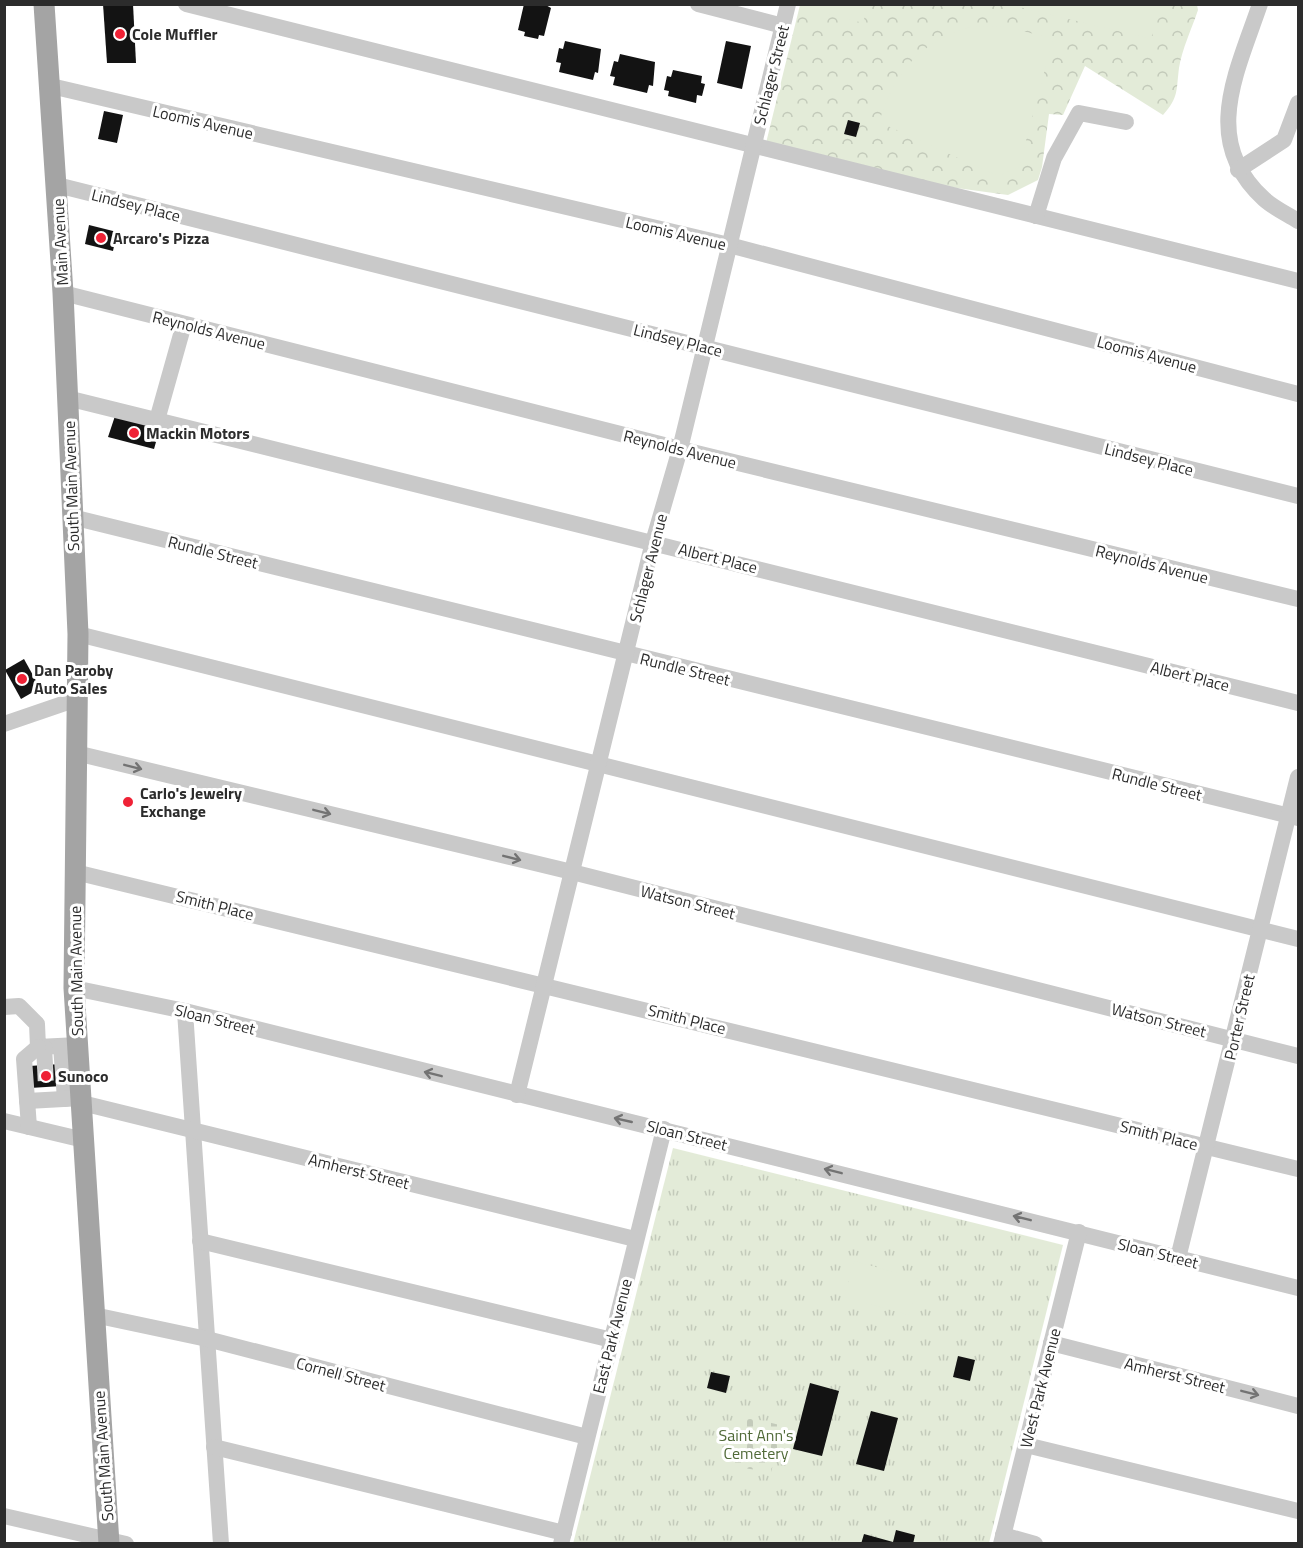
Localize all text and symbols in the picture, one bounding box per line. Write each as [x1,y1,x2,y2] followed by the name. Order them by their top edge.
[132,22,218,46] place label: Cole Muffler
[747,22,795,128] street label: Schlager Street
[113,27,127,41] marker: Cole Muffler
[150,99,256,145] street label: Loomis Avenue
[89,182,183,228] street label: Lindsey Place
[46,198,74,286] street label: Main Avenue
[623,210,729,256] street label: Loomis Avenue
[113,226,209,250] place label: Arcaro's Pizza
[94,231,108,245] marker: Arcaro's Pizza
[150,304,268,356] street label: Reynolds Avenue
[631,317,725,363] street label: Lindsey Place
[1094,329,1200,379] street label: Loomis Avenue
[57,420,85,552] street label: South Main Avenue
[146,421,250,445] place label: Mackin Motors
[621,423,739,475] street label: Reynolds Avenue
[127,426,141,440] marker: Mackin Motors
[1102,436,1196,482] street label: Lindsey Place
[623,511,673,625] street label: Schlager Avenue
[166,529,261,575] street label: Rundle Street
[676,537,760,579] street label: Albert Place
[1093,538,1211,590] street label: Reynolds Avenue
[638,646,733,692] street label: Rundle Street
[1148,655,1232,697] street label: Albert Place
[34,658,113,700] place label: Dan Paroby Auto Sales
[15,672,29,686] marker: Dan Paroby Auto Sales
[123,761,142,773] one-way arrow
[1110,761,1205,807] street label: Rundle Street
[140,781,242,823] place label: Carlo's Jewelry Exchange
[121,795,135,809] marker: Carlo's Jewelry Exchange
[313,807,332,819] one-way arrow
[502,852,521,864] one-way arrow
[638,879,738,925] street label: Watson Street
[174,884,256,926] street label: Smith Place
[63,906,89,1036] street label: South Main Avenue
[1217,971,1261,1062] street label: Porter Street
[172,997,258,1041] street label: Sloan Street
[1109,997,1209,1043] street label: Watson Street
[646,998,728,1040] street label: Smith Place
[58,1064,109,1088] place label: Sunoco
[424,1067,443,1079] one-way arrow
[39,1069,53,1083] marker: Sunoco
[614,1113,633,1125] one-way arrow
[644,1113,730,1157] street label: Sloan Street
[1118,1114,1200,1156] street label: Smith Place
[306,1147,412,1195] street label: Amherst Street
[824,1165,843,1177] one-way arrow
[1013,1212,1032,1224] one-way arrow
[1115,1231,1201,1275] street label: Sloan Street
[586,1276,638,1396] street label: East Park Avenue
[1014,1326,1066,1450] street label: West Park Avenue
[294,1351,389,1398] street label: Cornell Street
[1122,1351,1228,1399] street label: Amherst Street
[1241,1388,1260,1400] one-way arrow
[86,1390,120,1522] street label: South Main Avenue
[718,1423,794,1465] park label: Saint Ann's Cemetery

